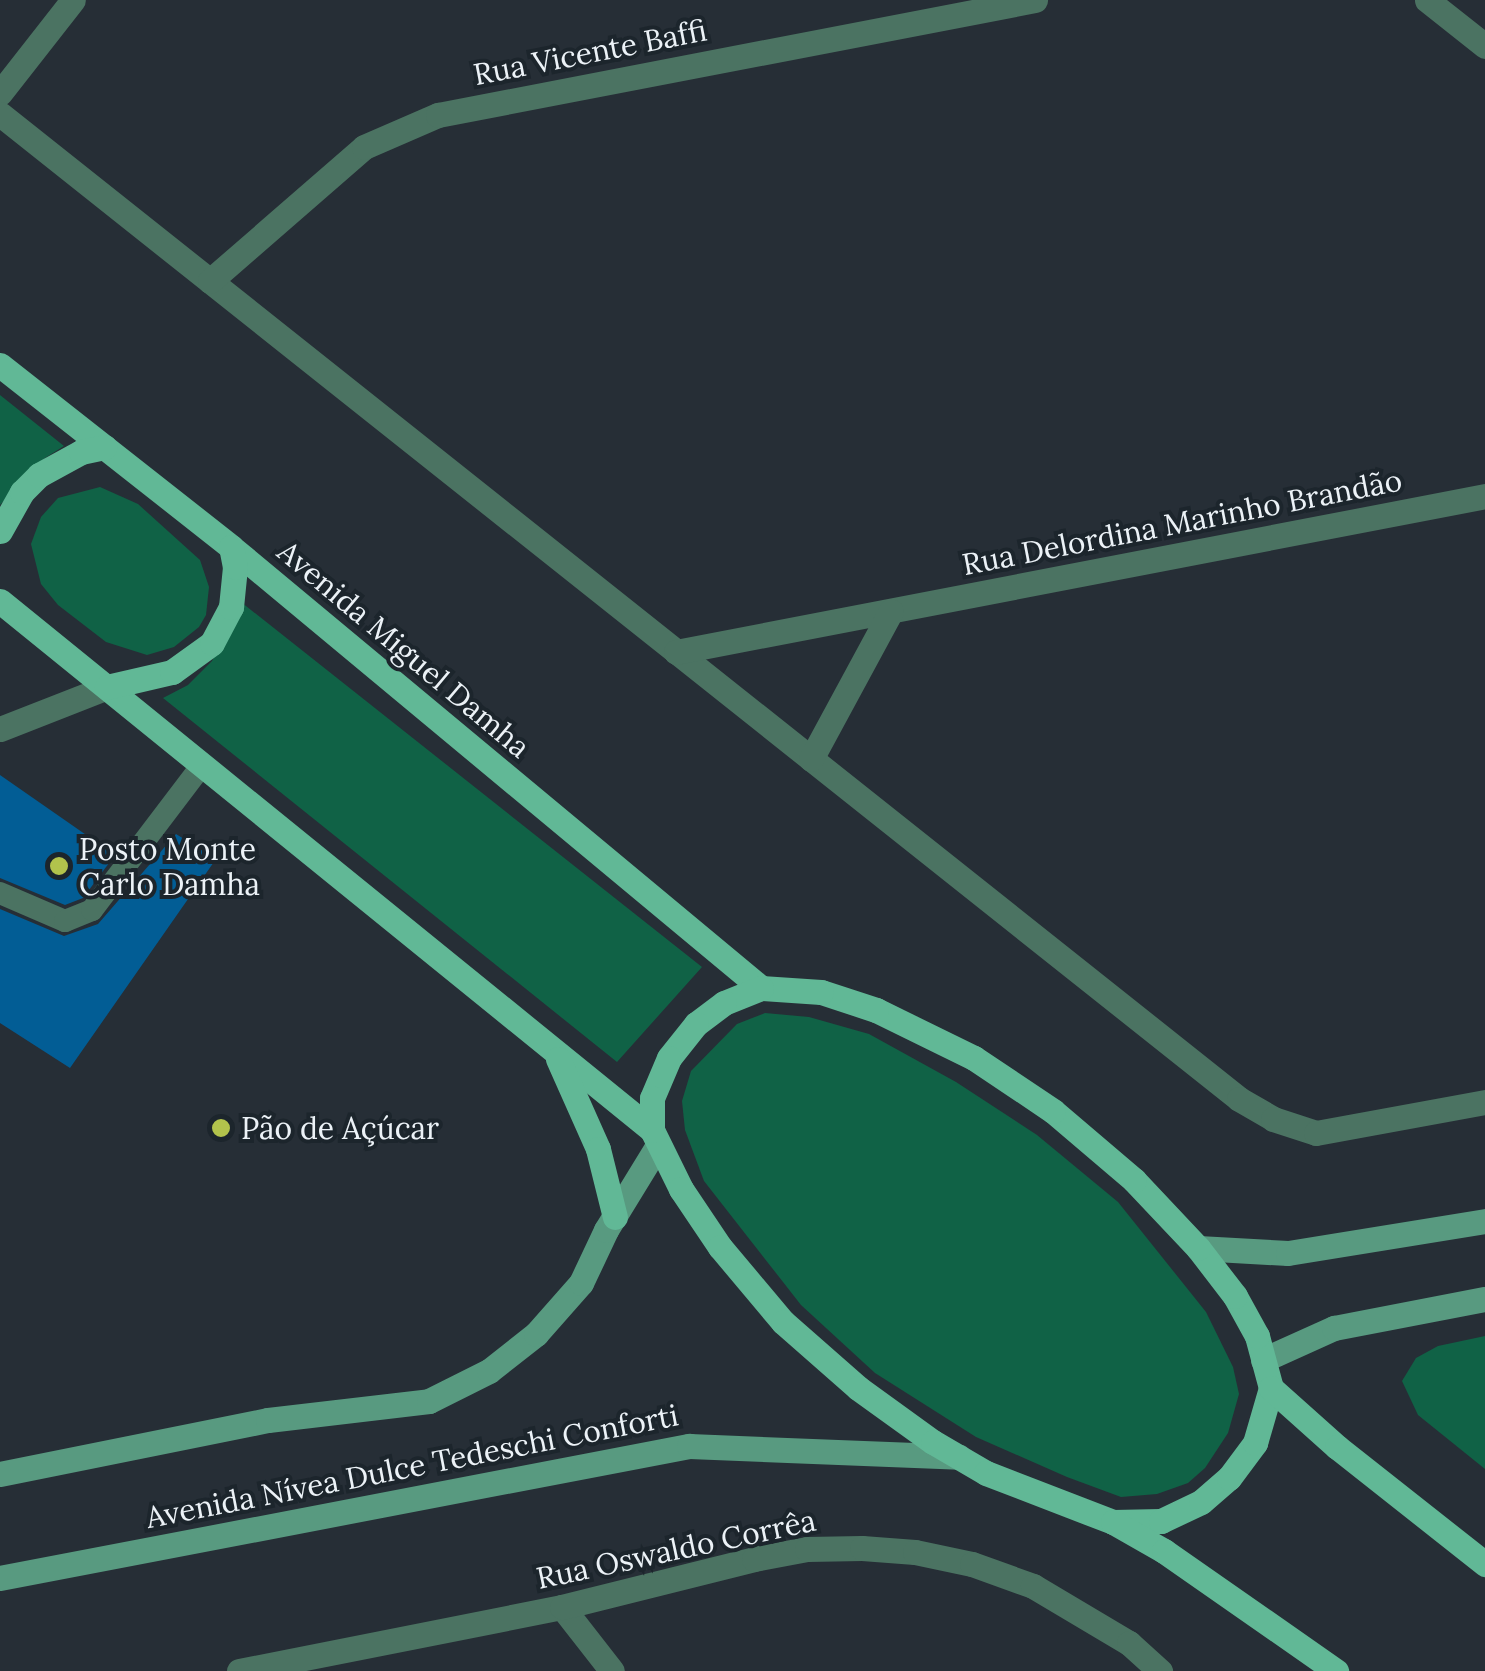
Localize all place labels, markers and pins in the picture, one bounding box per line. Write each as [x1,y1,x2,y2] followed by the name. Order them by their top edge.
[79,831,260,902] place label: Posto Monte Carlo Damha
[48,855,70,877] marker: Posto Monte Carlo Damha
[241,1110,439,1146] place label: Pão de Açúcar
[210,1117,232,1139] marker: Pão de Açúcar

